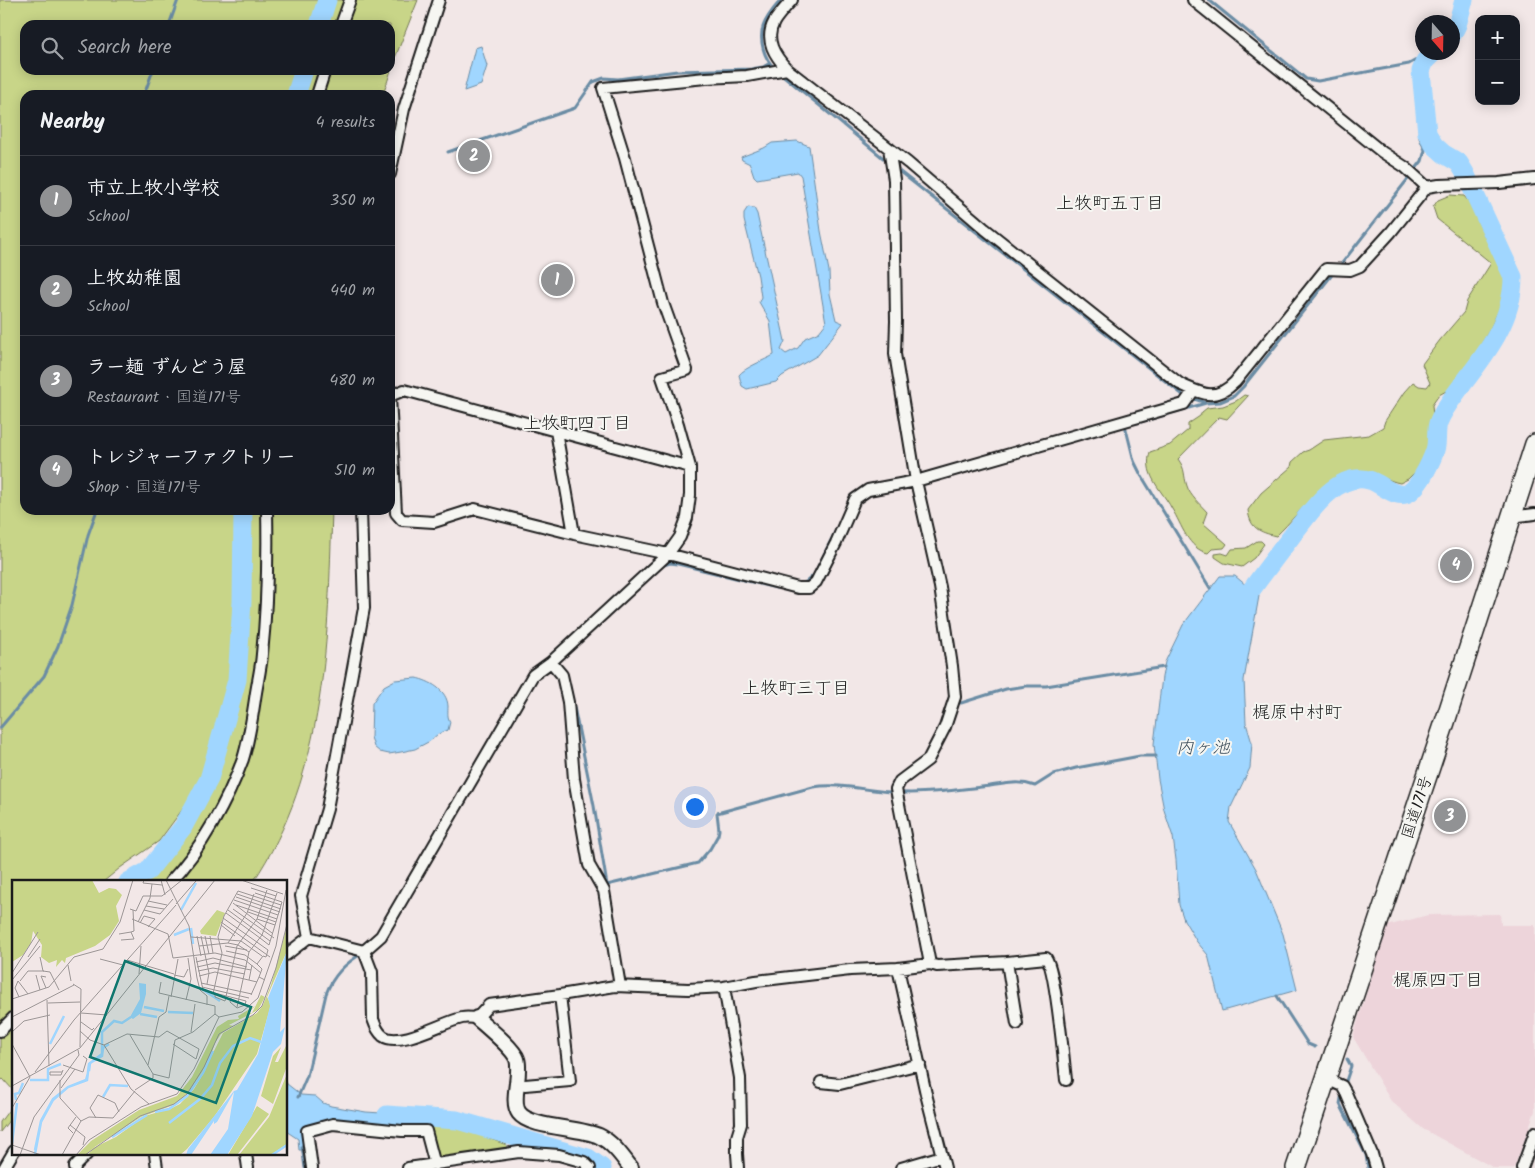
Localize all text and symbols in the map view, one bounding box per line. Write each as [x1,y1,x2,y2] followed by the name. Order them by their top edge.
[1415,15,1460,60] north arrow
[1475,15,1520,105] map controls
[1475,15,1520,60] button: +
[20,20,395,75] search box
[78,33,172,63] text: Search here
[38,34,66,62] icon: search
[1475,60,1520,105] button: −
[40,106,105,139] text: Nearby
[316,110,375,135] text: 4 results
[458,137,490,175] pin: 2
[87,174,220,204] text: 市立上牧小学校
[54,188,58,213] text: 1
[330,188,375,213] text: 350 m
[1056,190,1164,219] district label: 上牧町五丁目
[87,204,130,229] text: School
[541,261,573,299] pin: 1
[87,264,182,294] text: 上牧幼稚園
[51,278,61,303] text: 2
[330,278,375,303] text: 440 m
[87,294,130,319] text: School
[87,353,247,383] text: ラー麺 ずんどう屋
[52,368,60,393] text: 3
[329,368,375,393] text: 480 m
[87,385,241,410] text: Restaurant · 国道171号
[523,410,631,439] district label: 上牧町四丁目
[87,443,295,473] text: トレジャーファクトリー
[52,458,60,483] text: 4
[334,458,375,483] text: 510 m
[87,475,201,500] text: Shop · 国道171号
[1440,546,1472,584] pin: 4
[742,675,850,704] district label: 上牧町三丁目
[1252,699,1342,728] district label: 梶原中村町
[1176,734,1231,763] water label: 内ヶ池
[1395,772,1439,842] street label: 国道171号
[682,794,708,820] your location
[1434,797,1466,835] pin: 3
[12,880,288,1156] inset map
[1393,967,1483,996] district label: 梶原四丁目

